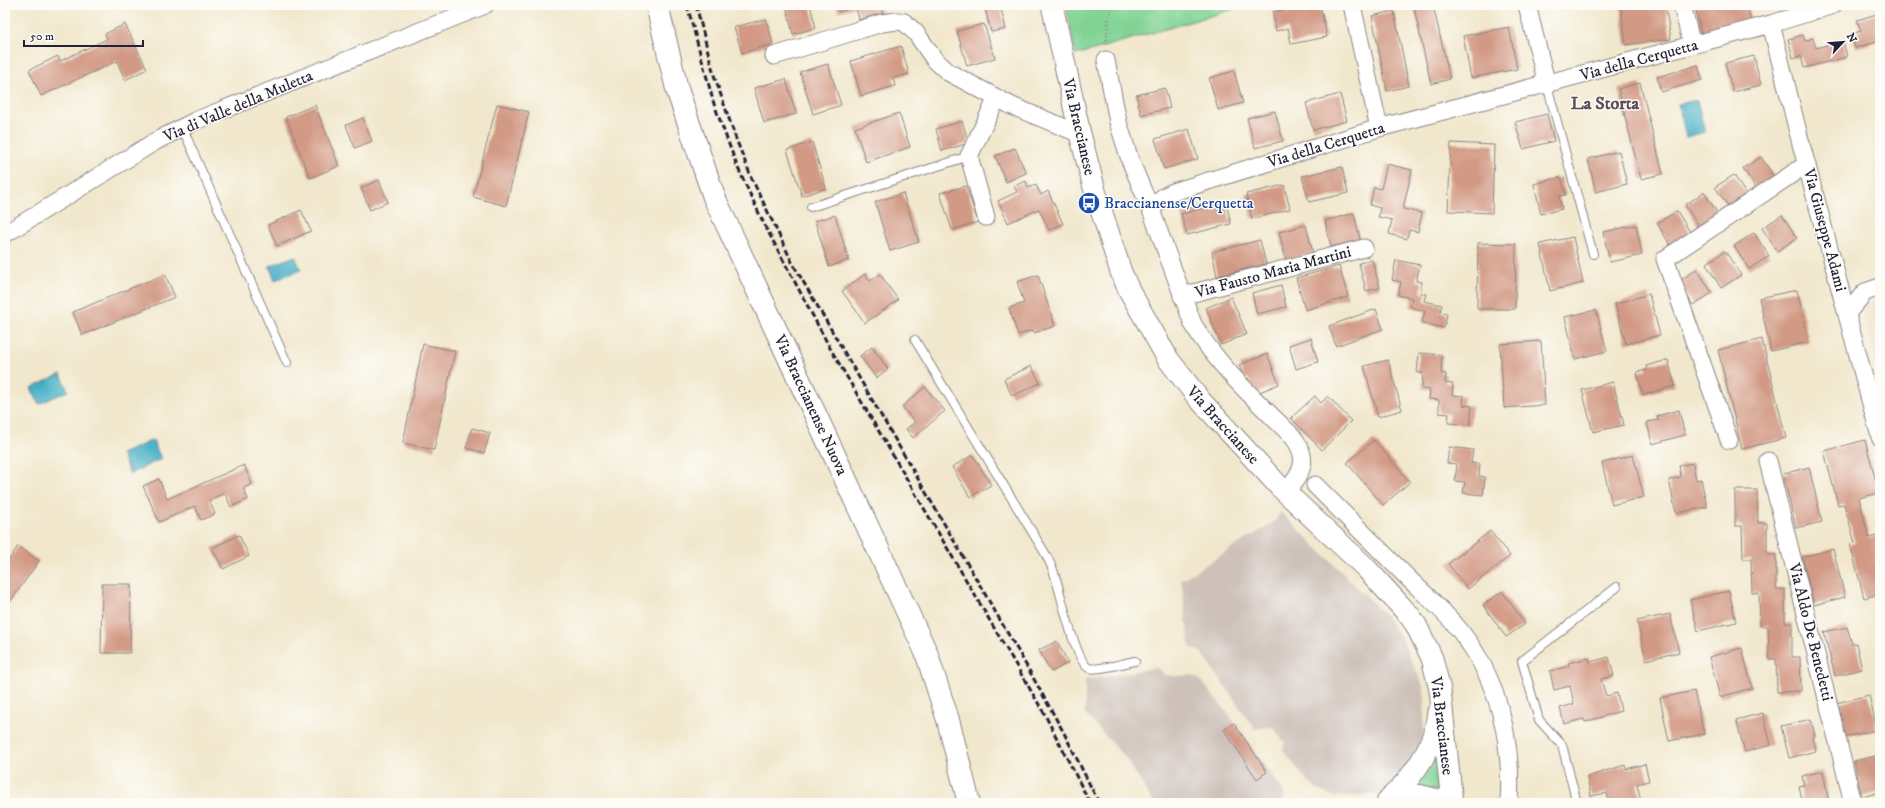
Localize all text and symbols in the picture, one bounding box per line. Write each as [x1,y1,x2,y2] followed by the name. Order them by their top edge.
[24,22,143,48] scale bar
[1823,22,1863,62] north arrow
[30,29,54,44] text: 50 m
[1843,31,1859,45] text: N
[1577,35,1700,86] street label: Via della Cerquetta
[159,65,316,147] street label: Via di Valle della Muletta
[1058,76,1100,178] street label: Via Braccianese
[1571,93,1640,115] district label: La Storta
[1264,118,1387,173] street label: Via della Cerquetta
[1799,165,1851,294] street label: Via Giuseppe Adami
[1076,190,1102,216] bus stop icon: Braccianense/Cerquetta
[1104,193,1254,213] place label: Braccianense/Cerquetta
[1192,242,1353,303] street label: Via Fausto Maria Martini
[769,331,852,479] street label: Via Braccianense Nuova
[1182,381,1264,469] street label: Via Braccianese
[1784,560,1838,703] street label: Via Aldo De Benedetti
[1426,675,1458,777] street label: Via Braccianese

